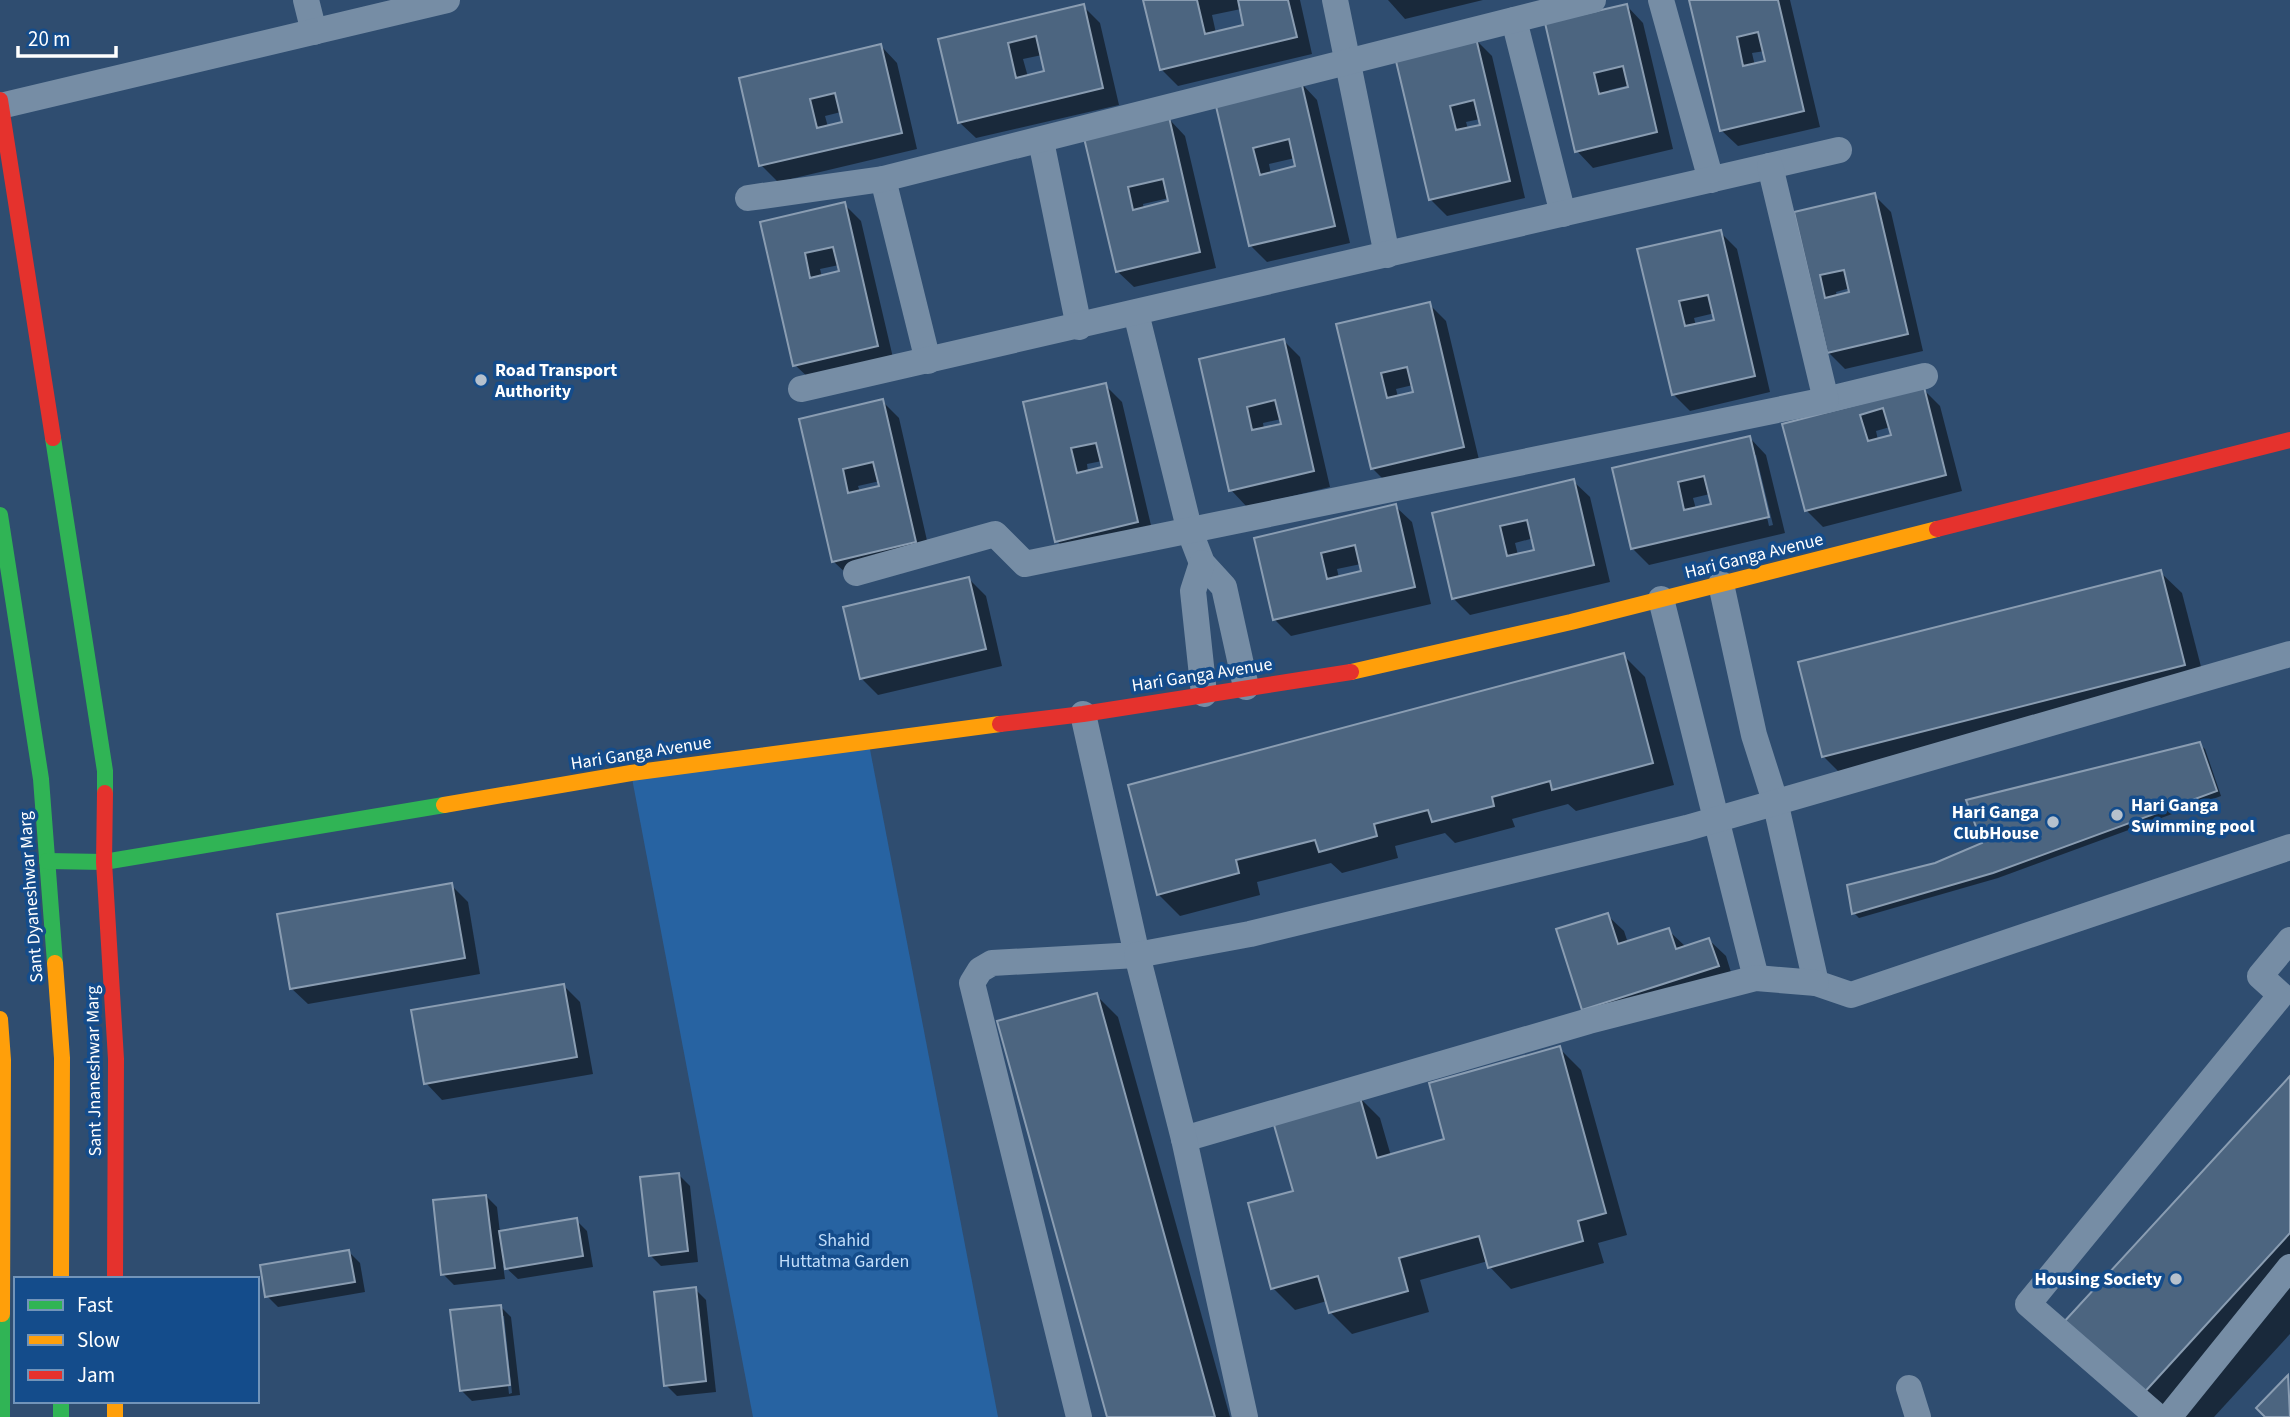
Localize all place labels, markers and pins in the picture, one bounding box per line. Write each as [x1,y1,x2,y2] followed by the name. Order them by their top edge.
[494,358,617,404] place label: Road Transport Authority
[473,372,489,388] marker: Road Transport Authority
[2131,793,2255,839] place label: Hari Ganga Swimming pool
[1952,800,2039,846] place label: Hari Ganga ClubHouse
[2109,807,2125,823] marker: Hari Ganga Swimming pool
[2045,814,2061,830] marker: Hari Ganga ClubHouse
[2034,1267,2163,1292] place label: Housing Society
[2168,1271,2184,1287] marker: Housing Society

